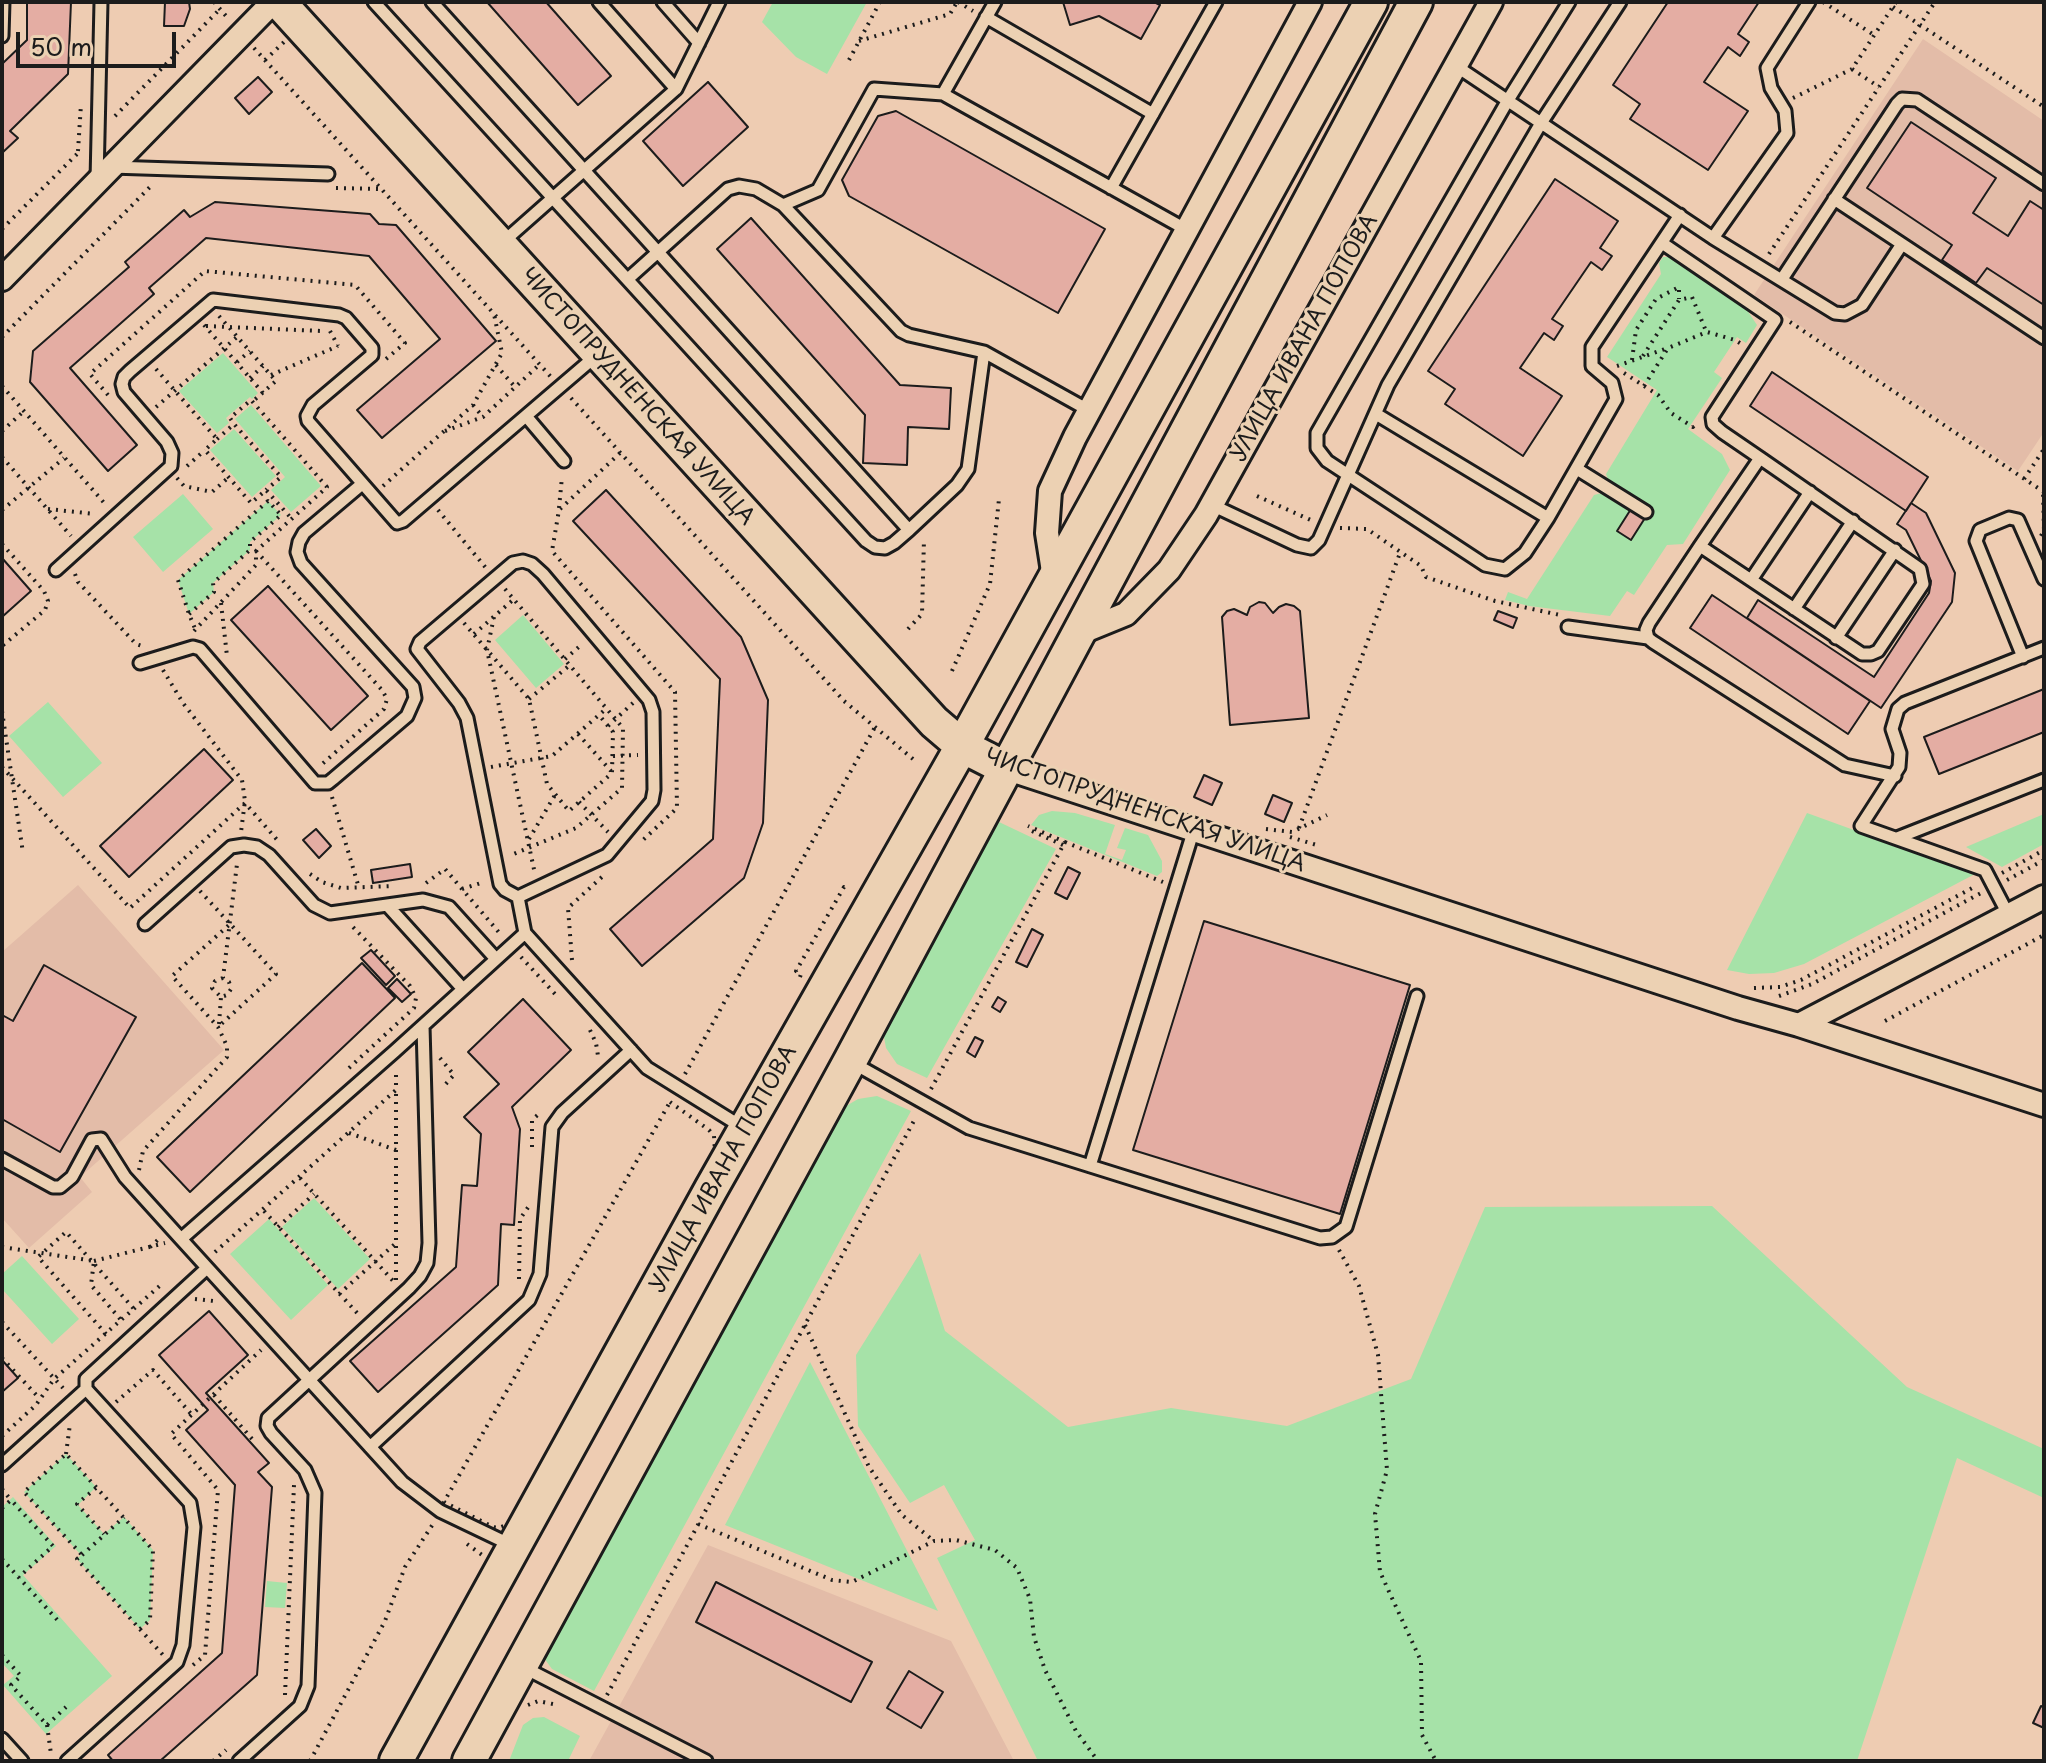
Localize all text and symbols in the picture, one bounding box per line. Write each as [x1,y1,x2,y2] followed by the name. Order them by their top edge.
[20,16,180,66] scale bar
[30,28,92,64] text: 50 m
[1226,210,1384,466] street label: УЛИЦА ИВАНА ПОПОВА
[514,263,760,531] street label: ЧИСТОПРУДНЕНСКАЯ УЛИЦА
[981,744,1309,878] street label: ЧИСТОПРУДНЕНСКАЯ УЛИЦА
[645,1041,803,1297] street label: УЛИЦА ИВАНА ПОПОВА

